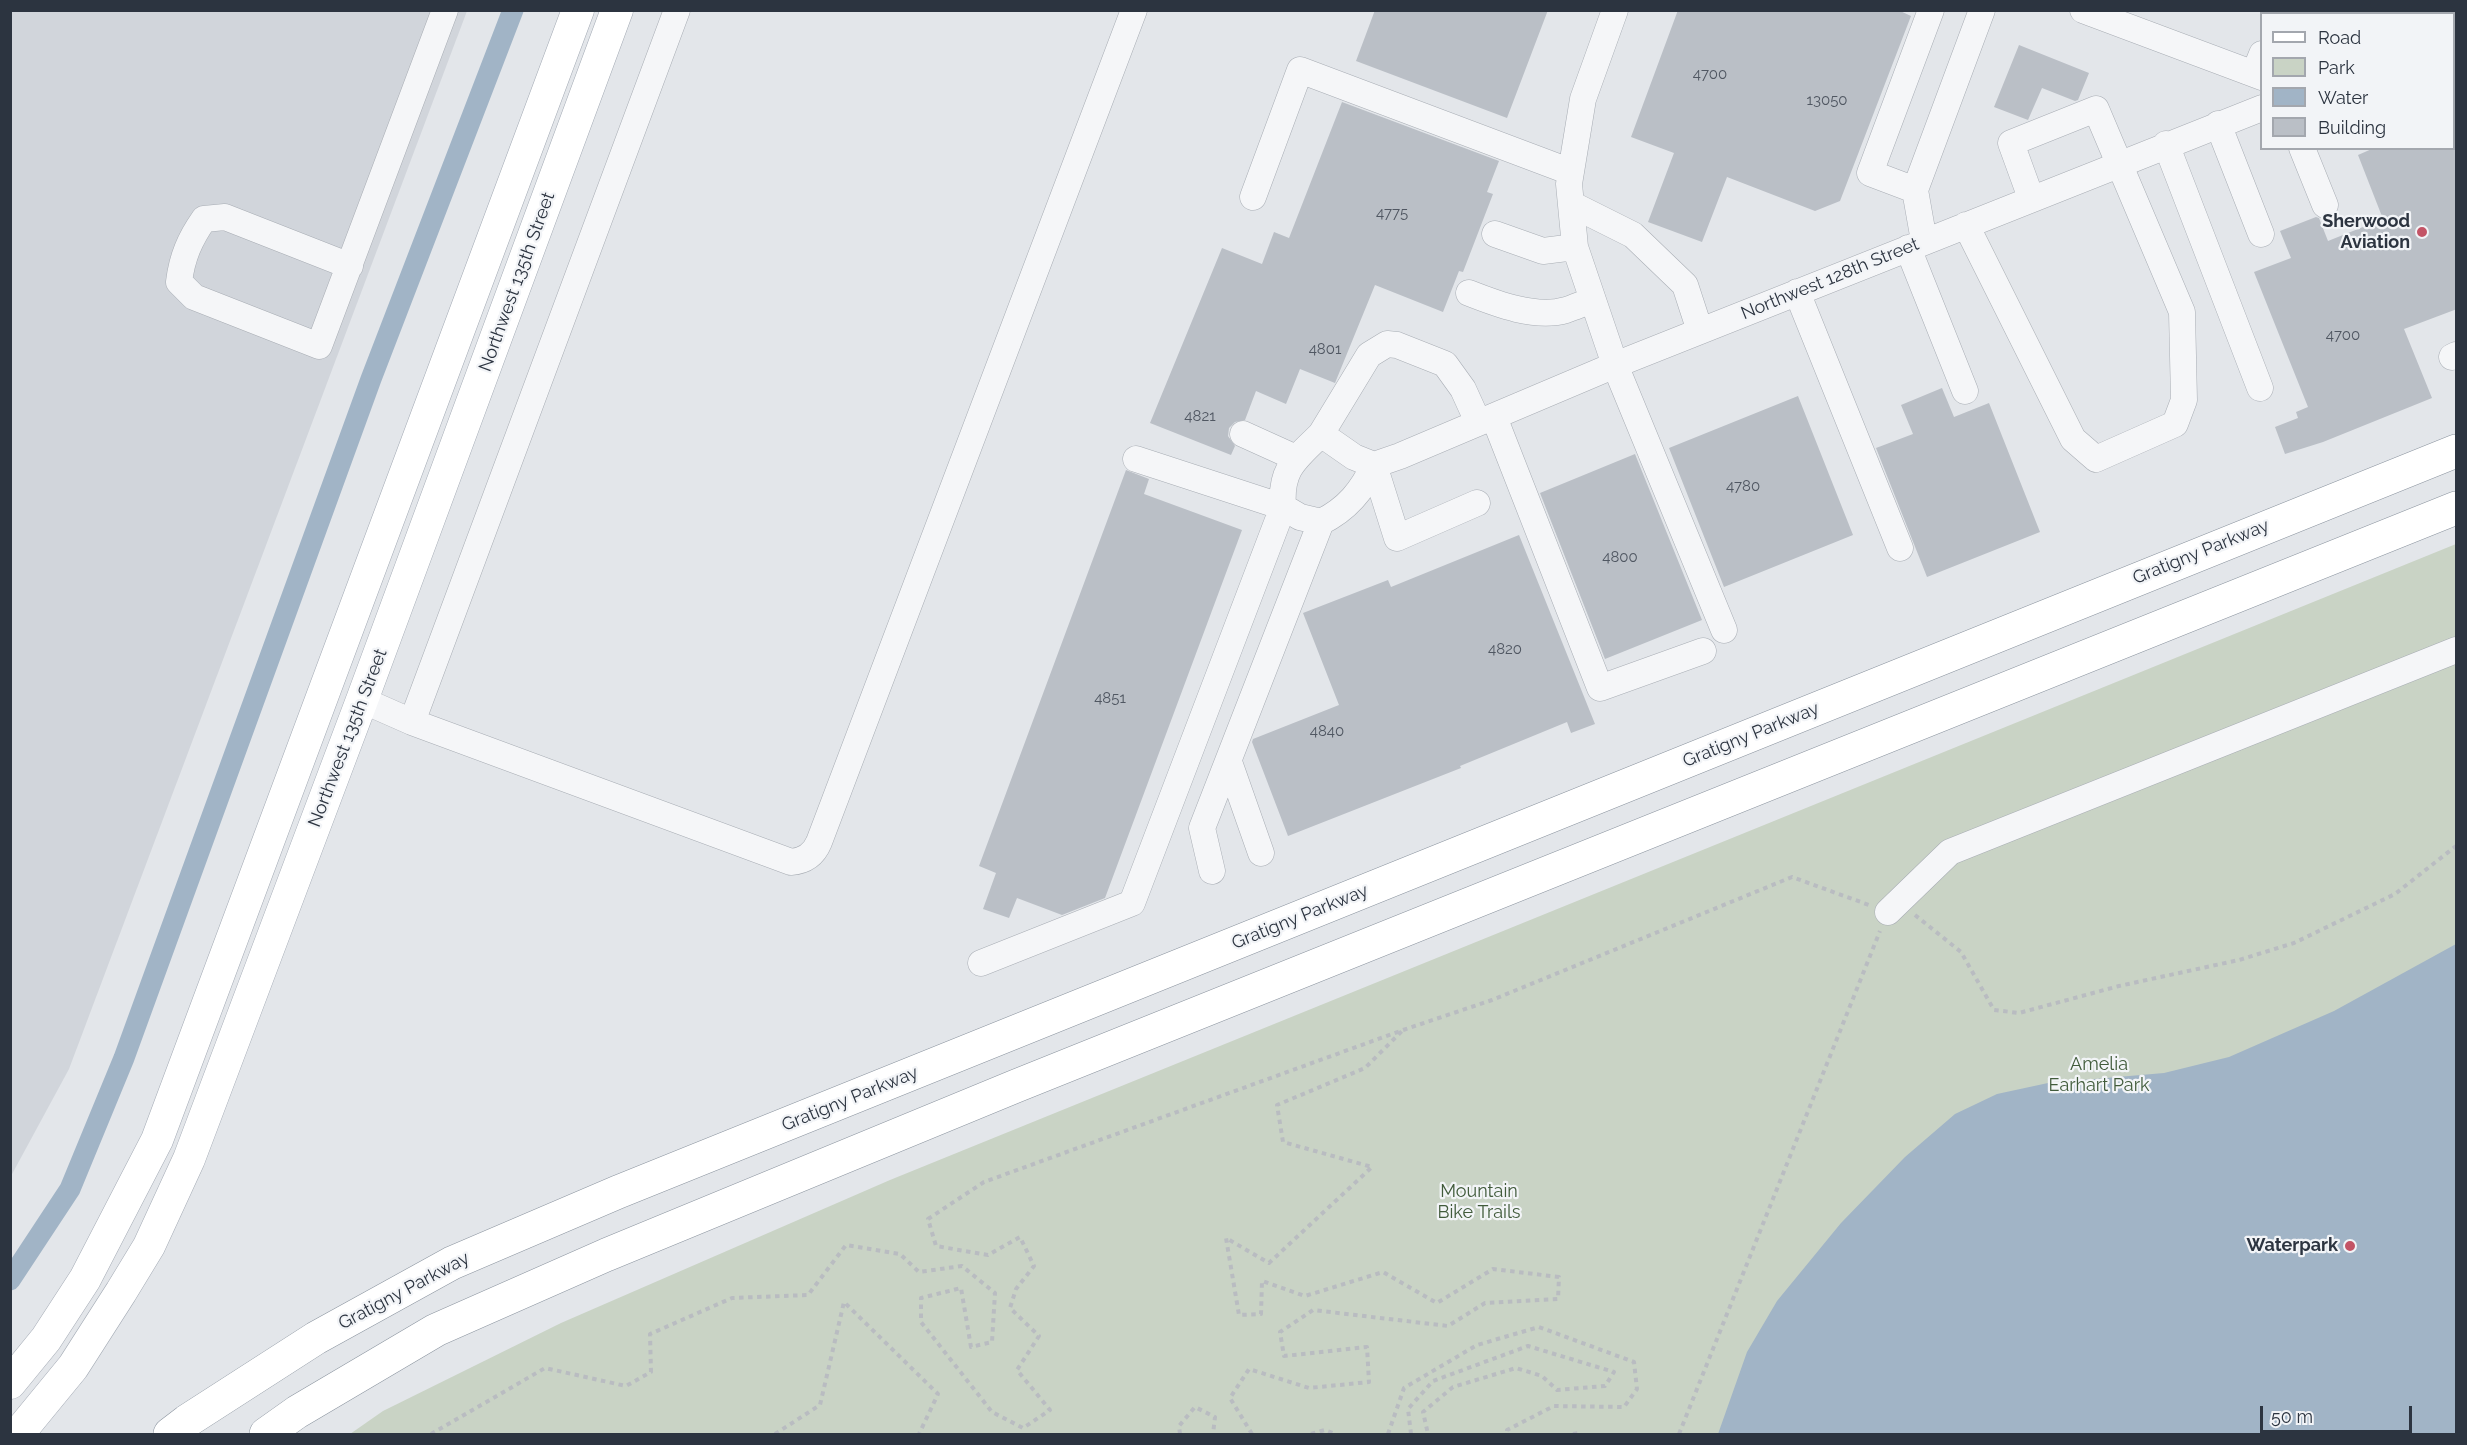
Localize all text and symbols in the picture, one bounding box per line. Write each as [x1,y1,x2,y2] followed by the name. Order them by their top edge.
[2260,12,2455,150] legend
[2318,27,2361,48] text: Road
[2318,57,2355,78] text: Park
[1693,65,1727,83] house number: 4700
[2318,87,2368,108] text: Water
[1807,91,1847,109] house number: 13050
[2318,117,2386,138] text: Building
[474,189,560,375] street label: Northwest 135th Street
[1376,204,1408,222] house number: 4775
[2322,211,2410,254] place label: Sherwood Aviation
[2415,225,2429,239] marker: Sherwood Aviation
[1738,233,1922,325] street label: Northwest 128th Street
[2326,326,2360,344] house number: 4700
[1309,340,1341,358] house number: 4801
[1184,407,1216,425] house number: 4821
[1726,477,1760,495] house number: 4780
[2130,515,2272,589] street label: Gratigny Parkway
[1602,548,1638,566] house number: 4800
[1488,640,1522,658] house number: 4820
[304,646,392,830] street label: Northwest 135th Street
[1094,689,1126,707] house number: 4851
[1680,698,1822,772] street label: Gratigny Parkway
[1310,722,1344,740] house number: 4840
[1229,880,1371,954] street label: Gratigny Parkway
[2048,1054,2150,1096] park label: Amelia Earhart Park
[779,1062,921,1136] street label: Gratigny Parkway
[1437,1181,1521,1224] park label: Mountain Bike Trails
[2247,1235,2338,1257] place label: Waterpark
[2343,1239,2357,1253] marker: Waterpark
[335,1247,473,1335] street label: Gratigny Parkway
[2263,1394,2414,1432] scale bar
[2271,1406,2313,1427] text: 50 m

